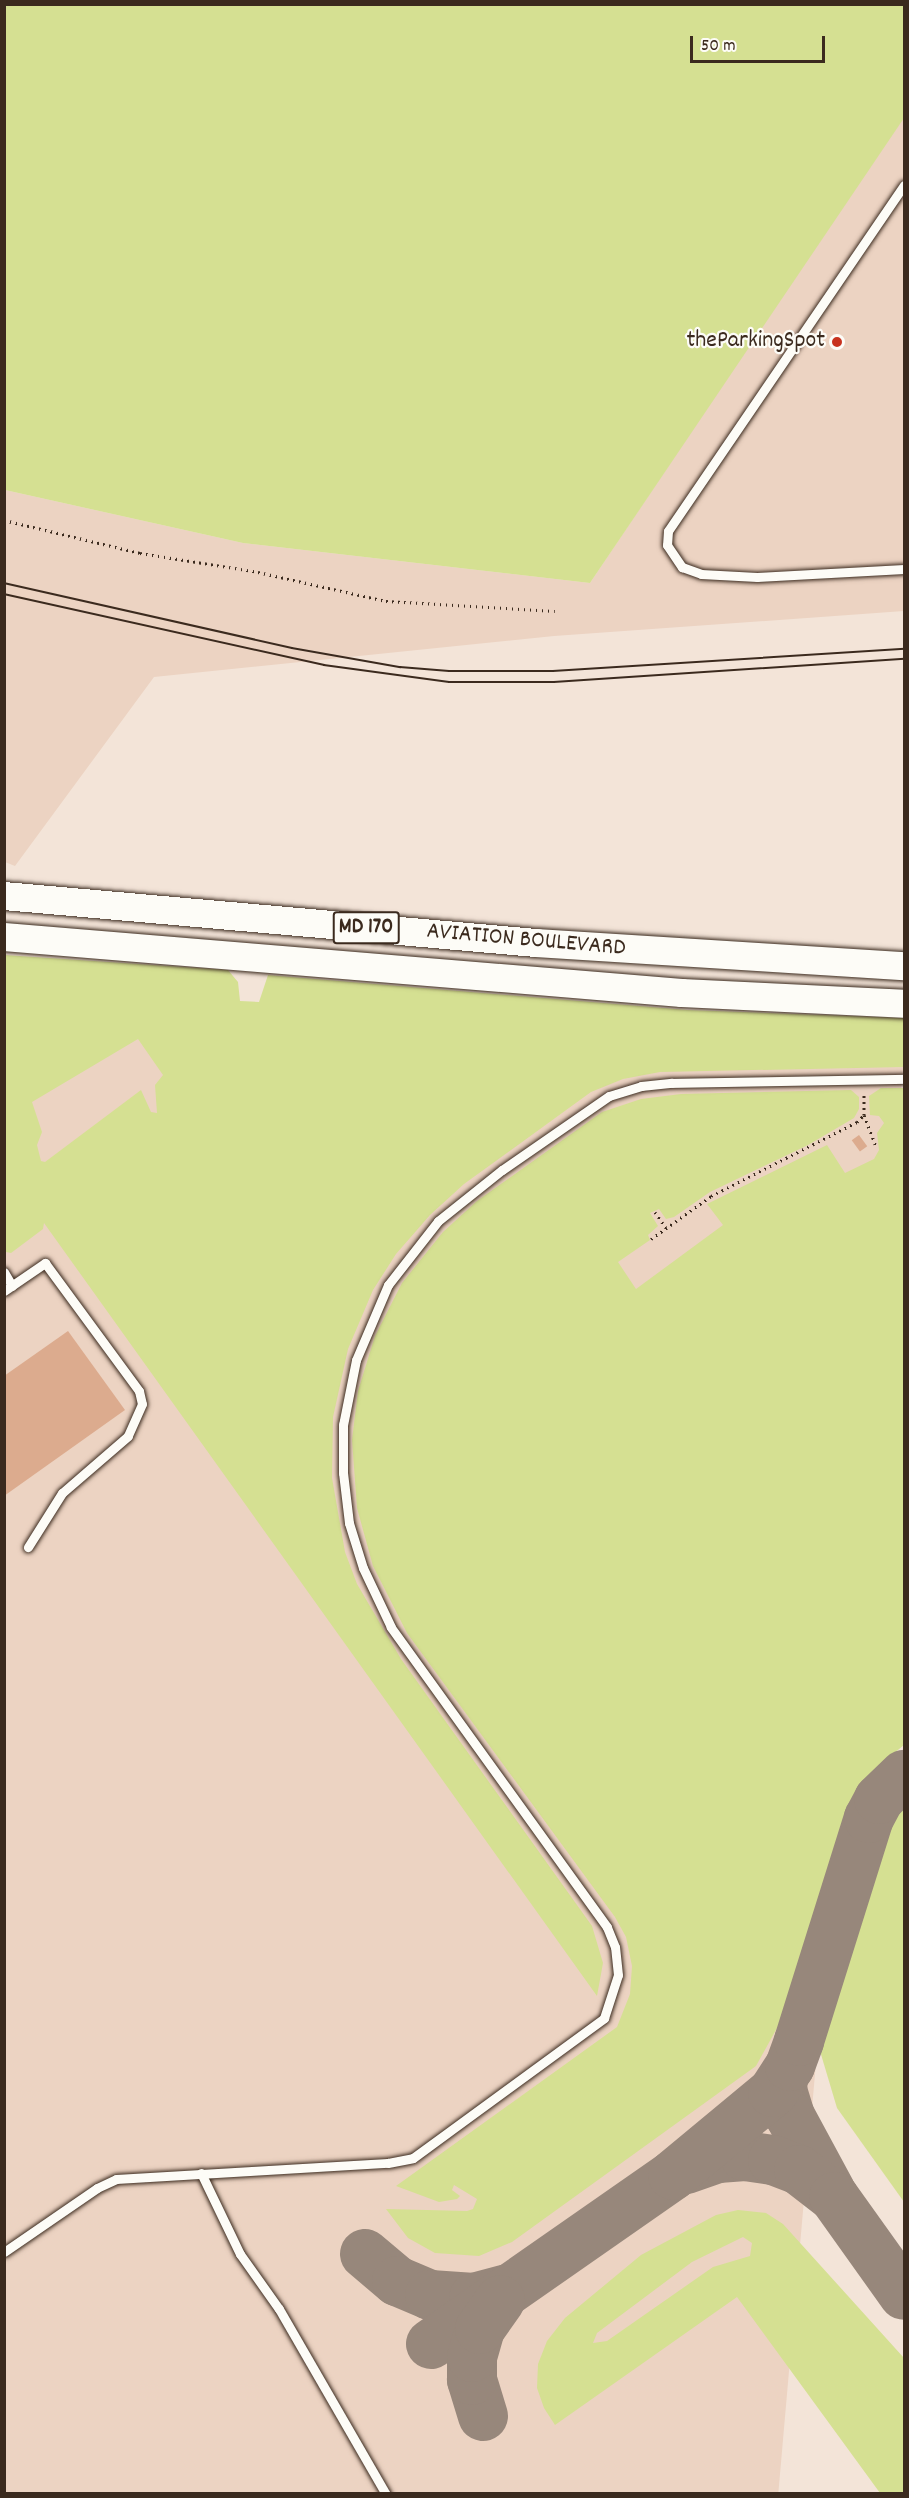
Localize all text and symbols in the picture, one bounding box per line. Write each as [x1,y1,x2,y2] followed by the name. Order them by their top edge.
[693,24,828,62] scale bar
[701,34,736,59] text: 50 m
[687,328,825,356] place label: theParkingSpot
[830,335,844,349] marker: theParkingSpot
[332,909,400,947] road number: MD 170
[425,918,627,964] street label: AVIATION BOULEVARD

